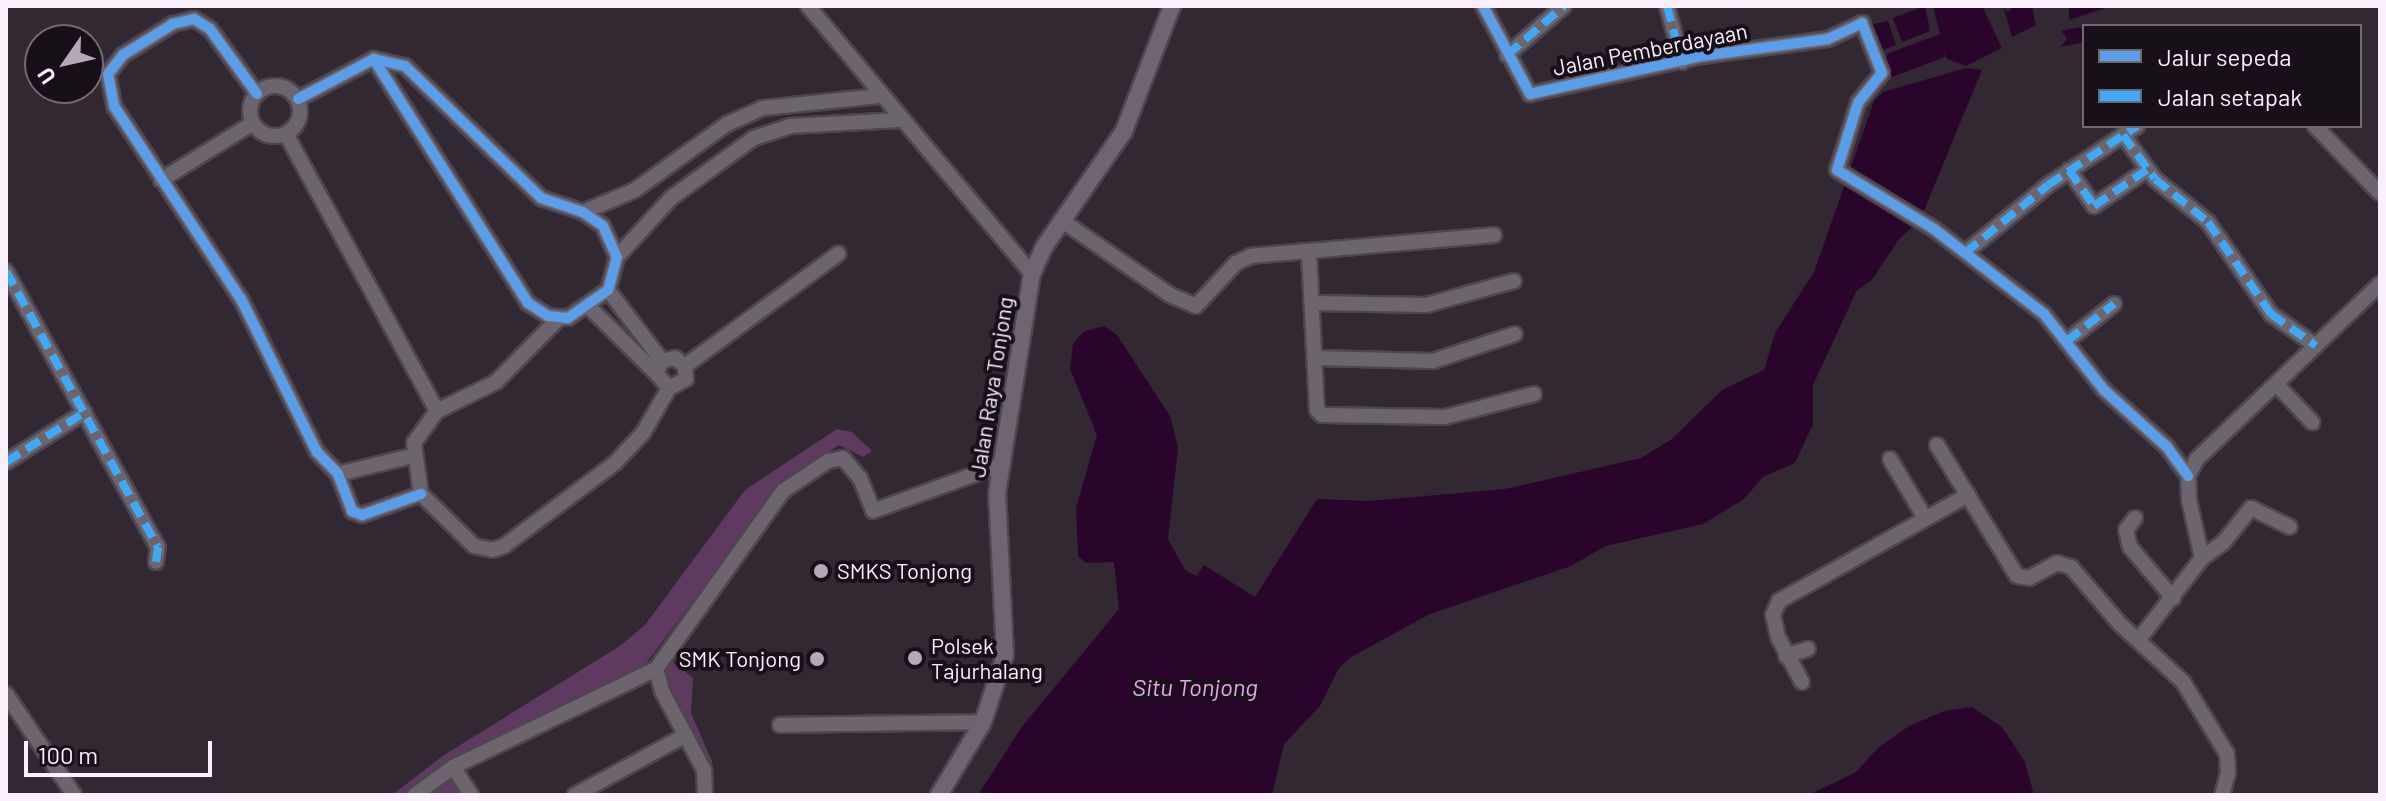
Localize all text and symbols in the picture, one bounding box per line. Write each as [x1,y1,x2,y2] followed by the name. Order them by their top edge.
[1550,17,1750,81] street label: Jalan Pemberdayaan
[24,24,104,104] north arrow
[2082,24,2362,128] legend
[2158,42,2292,71] text: Jalur sepeda
[31,63,60,89] text: U
[2158,82,2302,111] text: Jalan setapak
[964,295,1018,479] street label: Jalan Raya Tonjong
[837,558,972,584] place label: SMKS Tonjong
[812,562,830,580] marker: SMKS Tonjong
[931,632,1043,684] place label: Polsek Tajurhalang
[679,646,801,672] place label: SMK Tonjong
[906,649,924,667] marker: Polsek Tajurhalang
[808,650,826,668] marker: SMK Tonjong
[1132,673,1258,701] water label: Situ Tonjong
[28,725,216,775] scale bar
[38,740,98,769] text: 100 m

